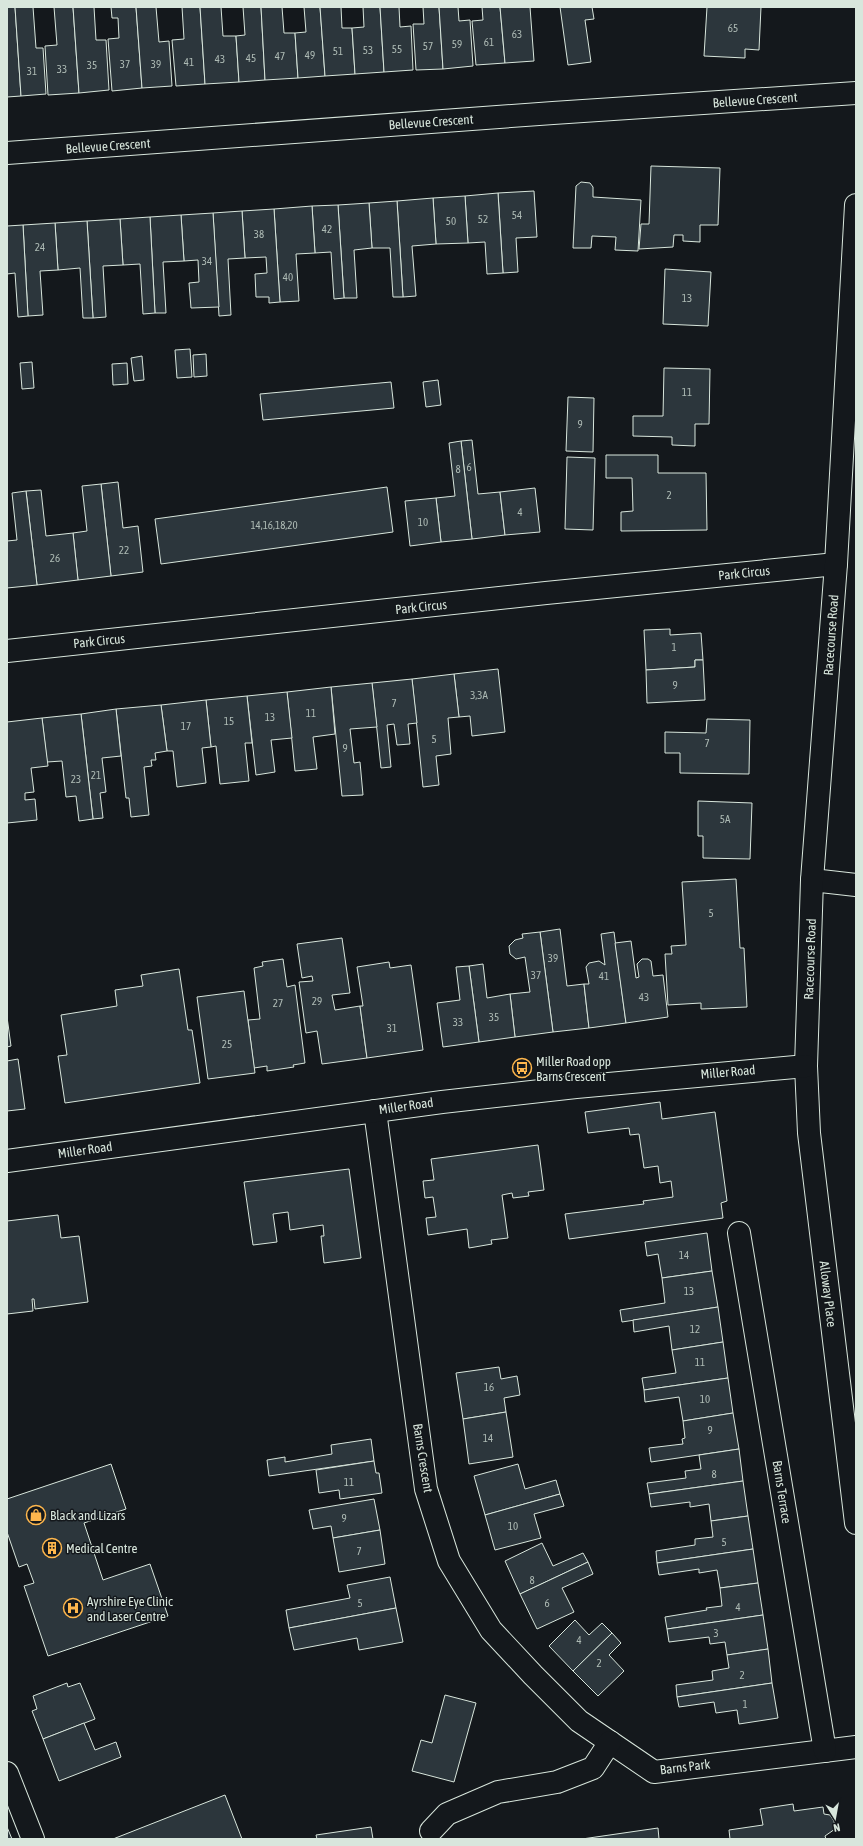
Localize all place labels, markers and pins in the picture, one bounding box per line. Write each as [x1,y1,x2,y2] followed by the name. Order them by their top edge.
[536,1054,611,1084] place label: Miller Road opp Barns Crescent
[511,1057,533,1079] bus stop icon: Miller Road opp Barns Crescent
[25,1504,47,1526] shop icon: Black and Lizars
[50,1508,126,1523] place label: Black and Lizars
[41,1537,63,1559] building icon: Medical Centre
[66,1541,137,1556] place label: Medical Centre
[87,1594,173,1624] place label: Ayrshire Eye Clinic and Laser Centre
[62,1597,84,1619] hospital icon: Ayrshire Eye Clinic and Laser Centre

